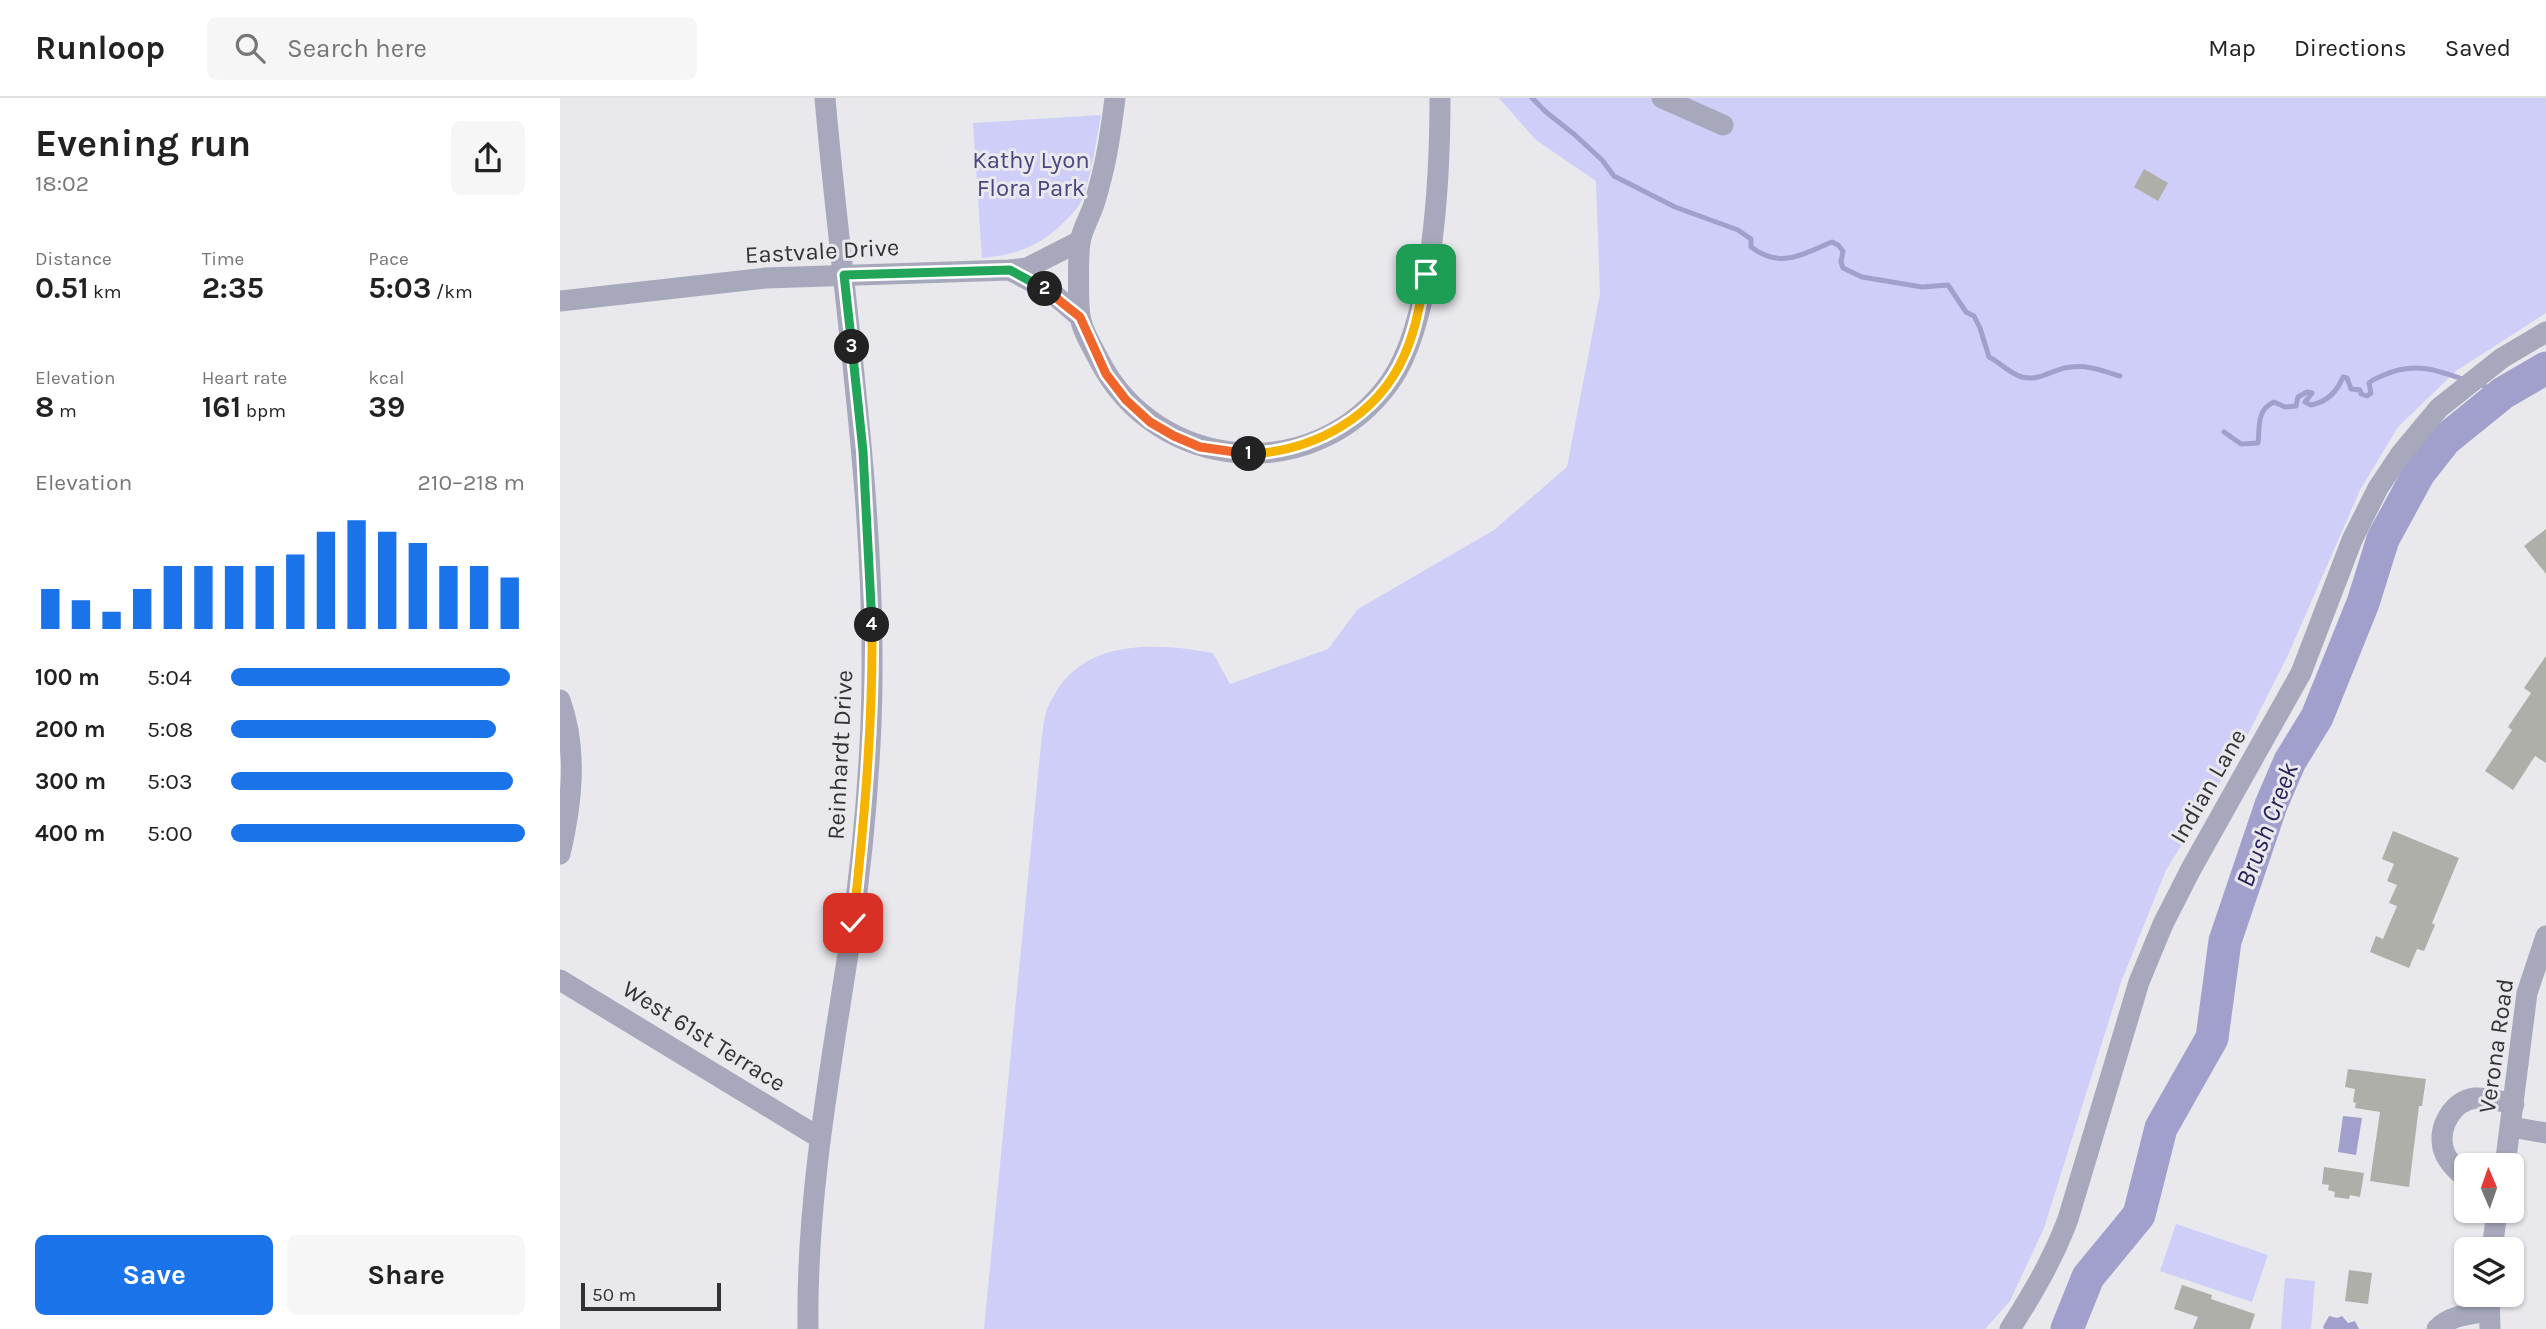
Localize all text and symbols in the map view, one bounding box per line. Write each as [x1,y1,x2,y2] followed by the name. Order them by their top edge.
[207,17,697,80] search box
[35,29,165,67] text: Runloop
[231,29,269,67] icon: search
[287,33,427,64] text: Search here
[2208,34,2256,62] text: Map
[2294,34,2407,62] text: Directions
[2445,34,2511,62] text: Saved
[35,121,251,166] text: Evening run
[451,121,525,195] button: share
[972,146,1090,202] park label: Kathy Lyon Flora Park
[35,170,89,197] text: 18:02
[744,233,900,269] street label: Eastvale Drive
[1396,244,1456,304] pin
[35,248,112,270] text: Distance
[202,248,244,270] text: Time
[368,248,409,270] text: Pace
[1407,255,1445,293] icon: arrive
[35,270,89,306] text: 0.51
[202,270,264,306] text: 2:35
[368,270,432,306] text: 5:03
[1028,272,1063,306] pin: 2
[1039,277,1050,299] text: 2
[89,281,122,303] text: km
[432,281,473,303] text: /km
[834,330,870,364] pin: 3
[846,335,857,357] text: 3
[35,367,115,389] text: Elevation
[202,367,287,389] text: Heart rate
[368,367,405,389] text: kcal
[35,389,54,425] text: 8
[202,389,241,425] text: 161
[368,389,405,425] text: 39
[54,400,77,422] text: m
[241,400,286,422] text: bpm
[1232,436,1266,472] pin: 1
[1245,442,1252,464] text: 1
[35,469,132,496] text: Elevation
[418,469,525,496] text: 210–218 m
[854,608,890,642] pin: 4
[866,613,877,635] text: 4
[35,664,100,691] text: 100 m
[147,664,192,691] text: 5:04
[822,669,858,841] street label: Reinhardt Drive
[35,716,106,743] text: 200 m
[147,716,193,743] text: 5:08
[2164,724,2252,848] street label: Indian Lane
[2229,758,2305,891] water label: Brush Creek
[35,768,106,795] text: 300 m
[147,768,193,795] text: 5:03
[35,820,105,847] text: 400 m
[147,820,193,847] text: 5:00
[823,893,883,953] pin
[834,904,872,942] icon: check
[617,975,791,1097] street label: West 61st Terrace
[2473,977,2519,1115] street label: Verona Road
[2454,1153,2524,1223] north arrow
[2454,1153,2524,1307] map controls
[35,1235,273,1315] button: Save
[287,1235,525,1315] button: Share
[2454,1237,2524,1307] button: layers
[581,1280,721,1312] scale bar
[592,1284,636,1306] text: 50 m

